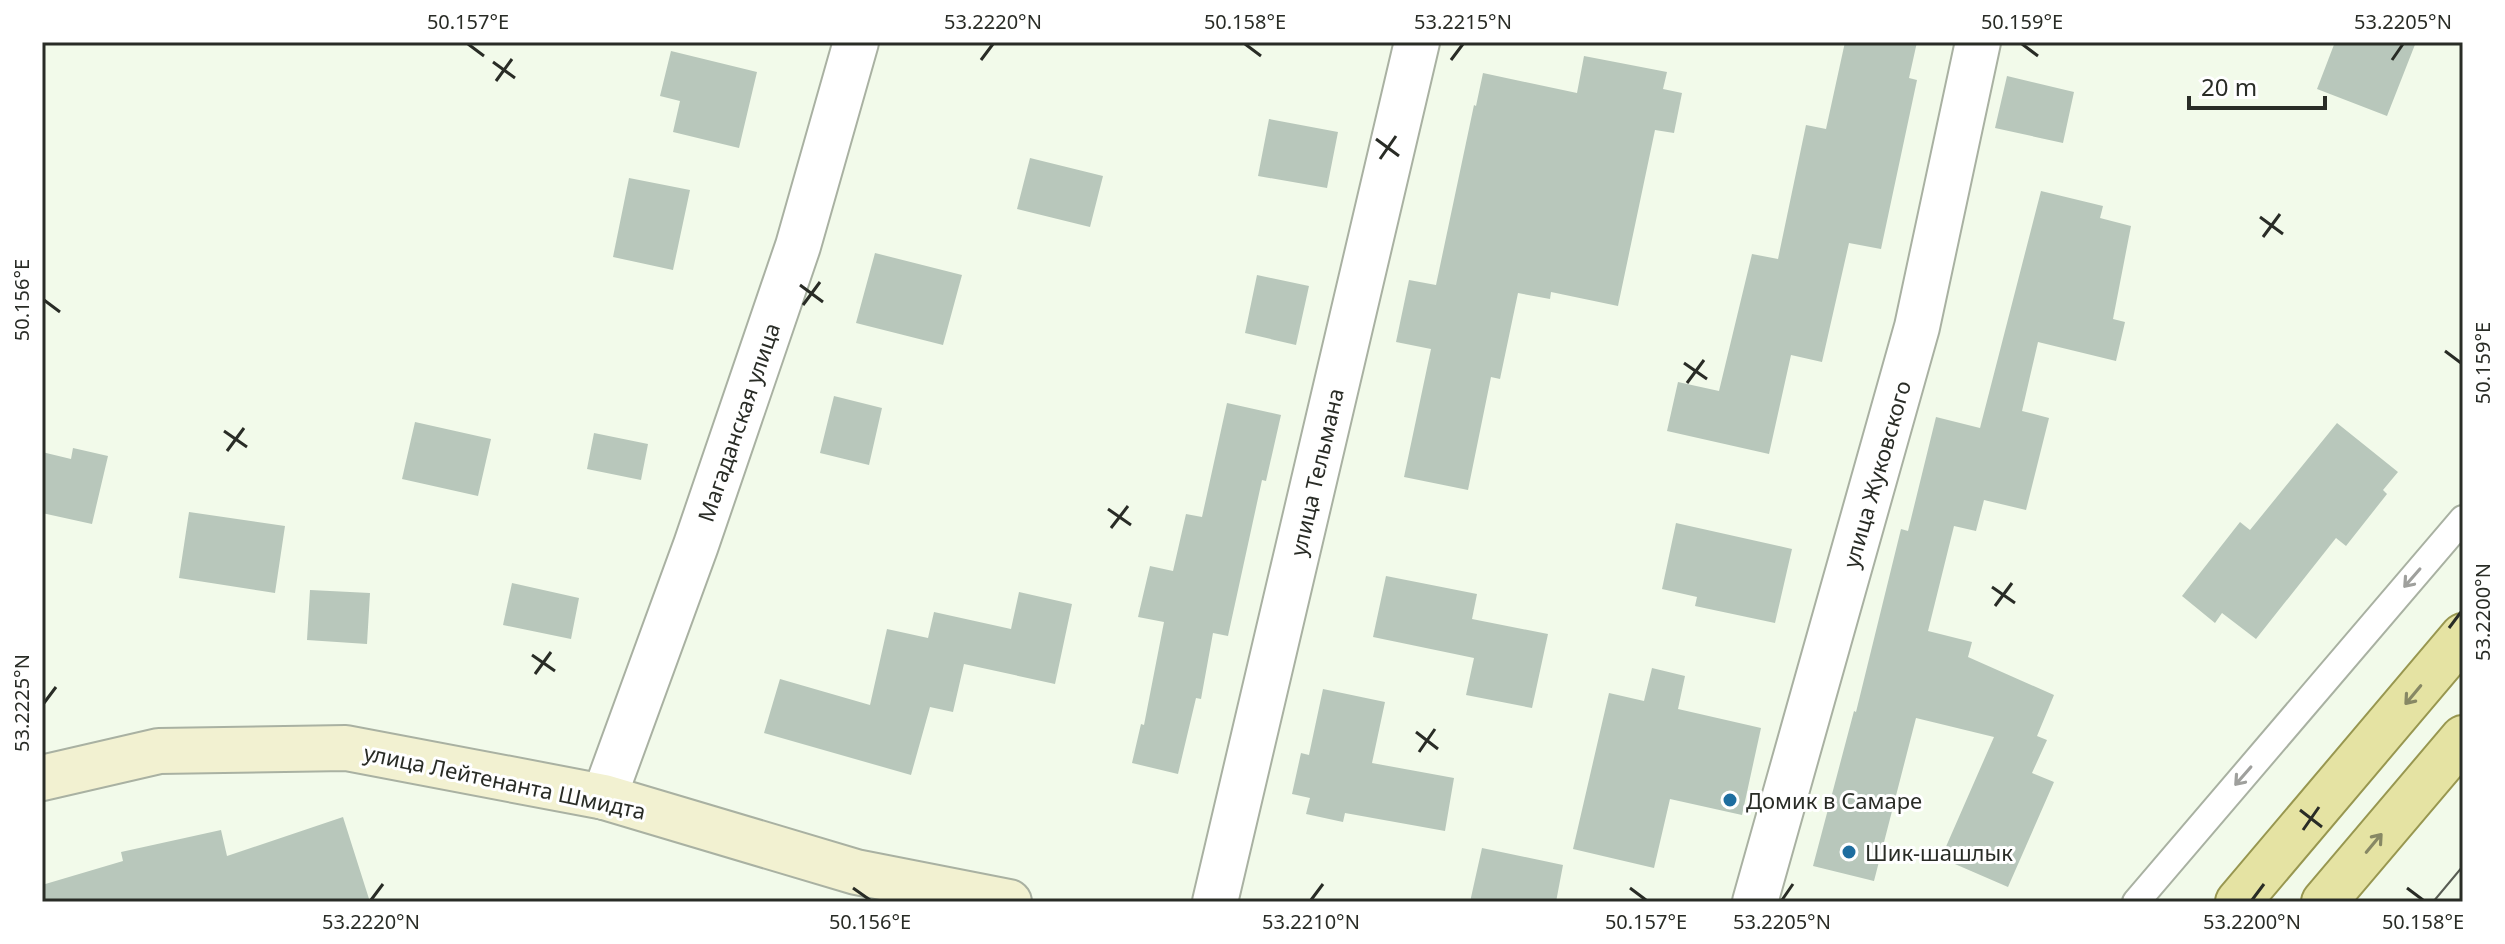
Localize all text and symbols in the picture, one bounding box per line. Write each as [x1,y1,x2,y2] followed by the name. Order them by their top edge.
[427,8,509,35] text: 50.157°E
[944,8,1042,35] text: 53.2220°N
[1204,8,1286,35] text: 50.158°E
[1414,8,1512,35] text: 53.2215°N
[1981,8,2063,35] text: 50.159°E
[2354,8,2452,35] text: 53.2205°N
[2189,60,2325,110] scale bar
[2201,70,2257,103] text: 20 m
[8,259,35,341] text: 50.156°E
[690,319,786,525] street label: Магаданская улица
[2469,322,2496,404] text: 50.159°E
[1835,377,1917,571] street label: улица Жуковского
[1282,385,1350,559] street label: улица Тельмана
[2469,563,2496,661] text: 53.2200°N
[2403,568,2421,588] one-way arrow
[8,654,35,752] text: 53.2225°N
[2404,684,2422,705] one-way arrow
[361,736,649,826] street label: улица Лейтенанта Шмидта
[2234,765,2252,786] one-way arrow
[1746,785,1922,815] place label: Домик в Самаре
[1721,791,1739,809] marker: Домик в Самаре
[2365,833,2383,853] one-way arrow
[1865,837,2013,867] place label: Шик-шашлык
[1840,843,1858,861] marker: Шик-шашлык
[322,908,420,935] text: 53.2220°N
[829,908,911,935] text: 50.156°E
[1262,908,1360,935] text: 53.2210°N
[1605,908,1687,935] text: 50.157°E
[1733,908,1831,935] text: 53.2205°N
[2203,908,2301,935] text: 53.2200°N
[2382,908,2464,935] text: 50.158°E

